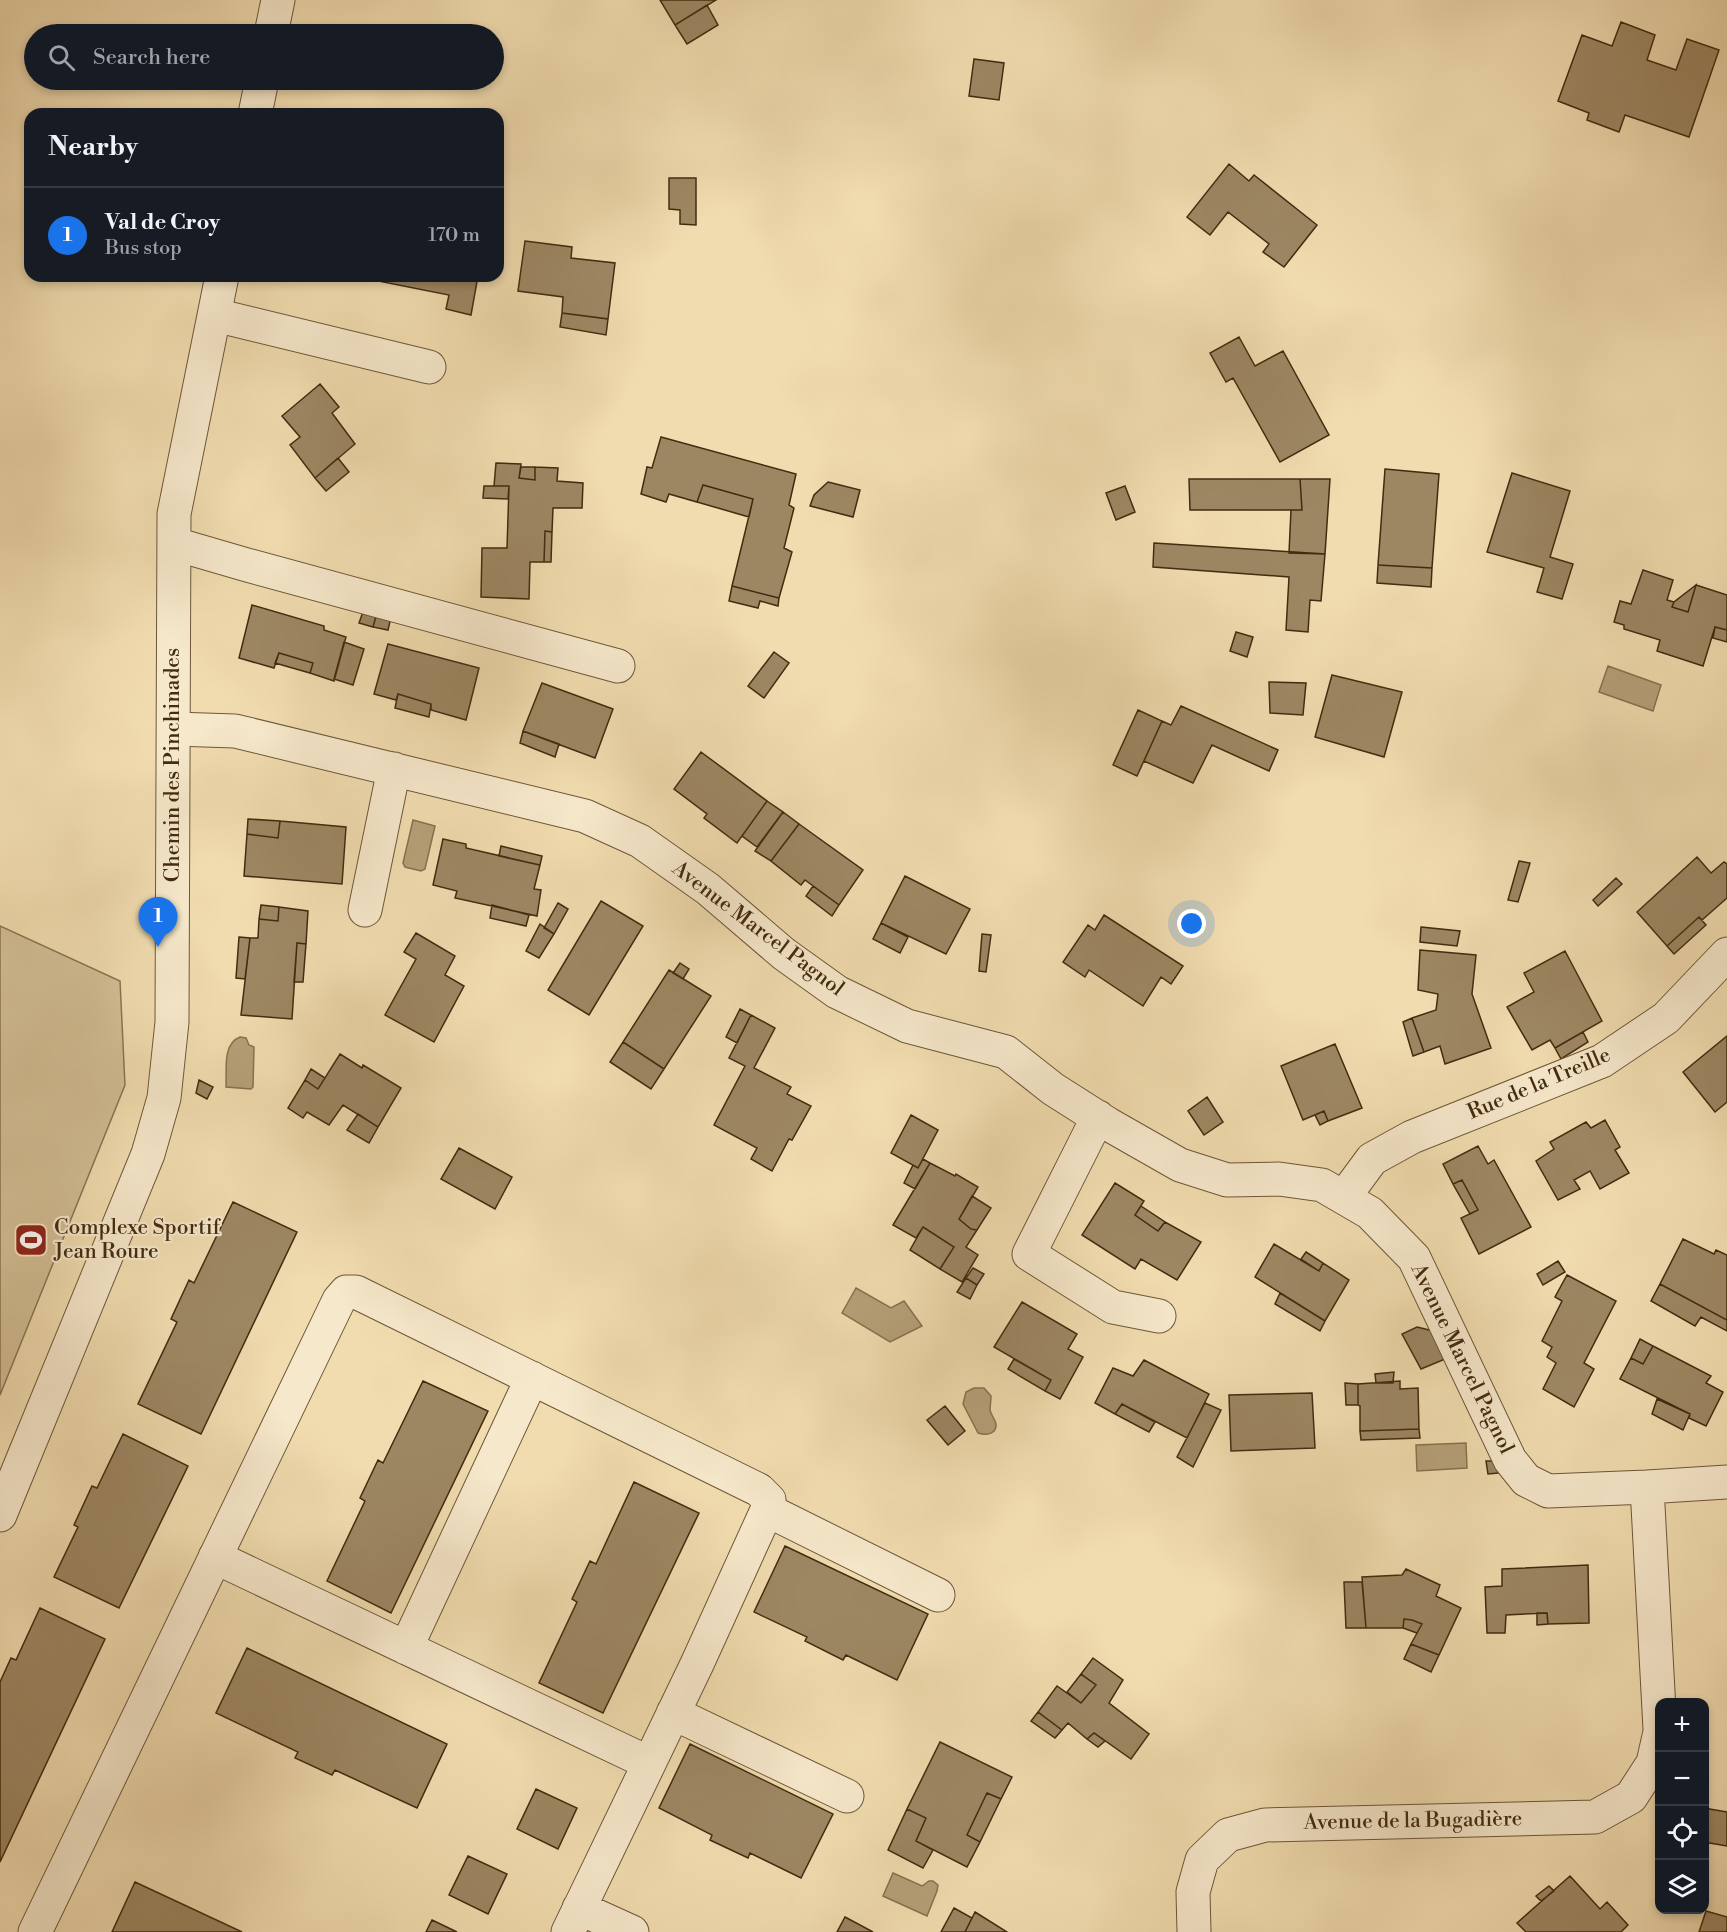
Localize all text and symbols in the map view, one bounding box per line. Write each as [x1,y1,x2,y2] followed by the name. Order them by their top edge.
[24,24,504,90] search box
[45,41,78,74] icon: search
[93,44,210,71] text: Search here
[48,131,138,163] text: Nearby
[105,209,220,236] text: Val de Croy
[63,223,72,248] text: 1
[428,223,480,248] text: 170 m
[105,236,182,261] text: Bus stop
[160,648,186,882] street label: Chemin des Pinchinades
[666,855,849,1002] street label: Avenue Marcel Pagnol
[138,898,178,947] pin: 1
[1177,909,1206,938] your location
[1464,1042,1614,1126] street label: Rue de la Treille
[53,1215,222,1265] place label: Complexe Sportif Jean Roure
[13,1222,49,1258] sports icon: Complexe Sportif Jean Roure
[1404,1259,1519,1458] street label: Avenue Marcel Pagnol
[1655,1698,1709,1914] map controls
[1655,1698,1709,1752] button: +
[1655,1752,1709,1806] button: −
[1302,1806,1523,1836] street label: Avenue de la Bugadière
[1655,1806,1709,1860] button: locate
[1655,1860,1709,1914] button: layers

